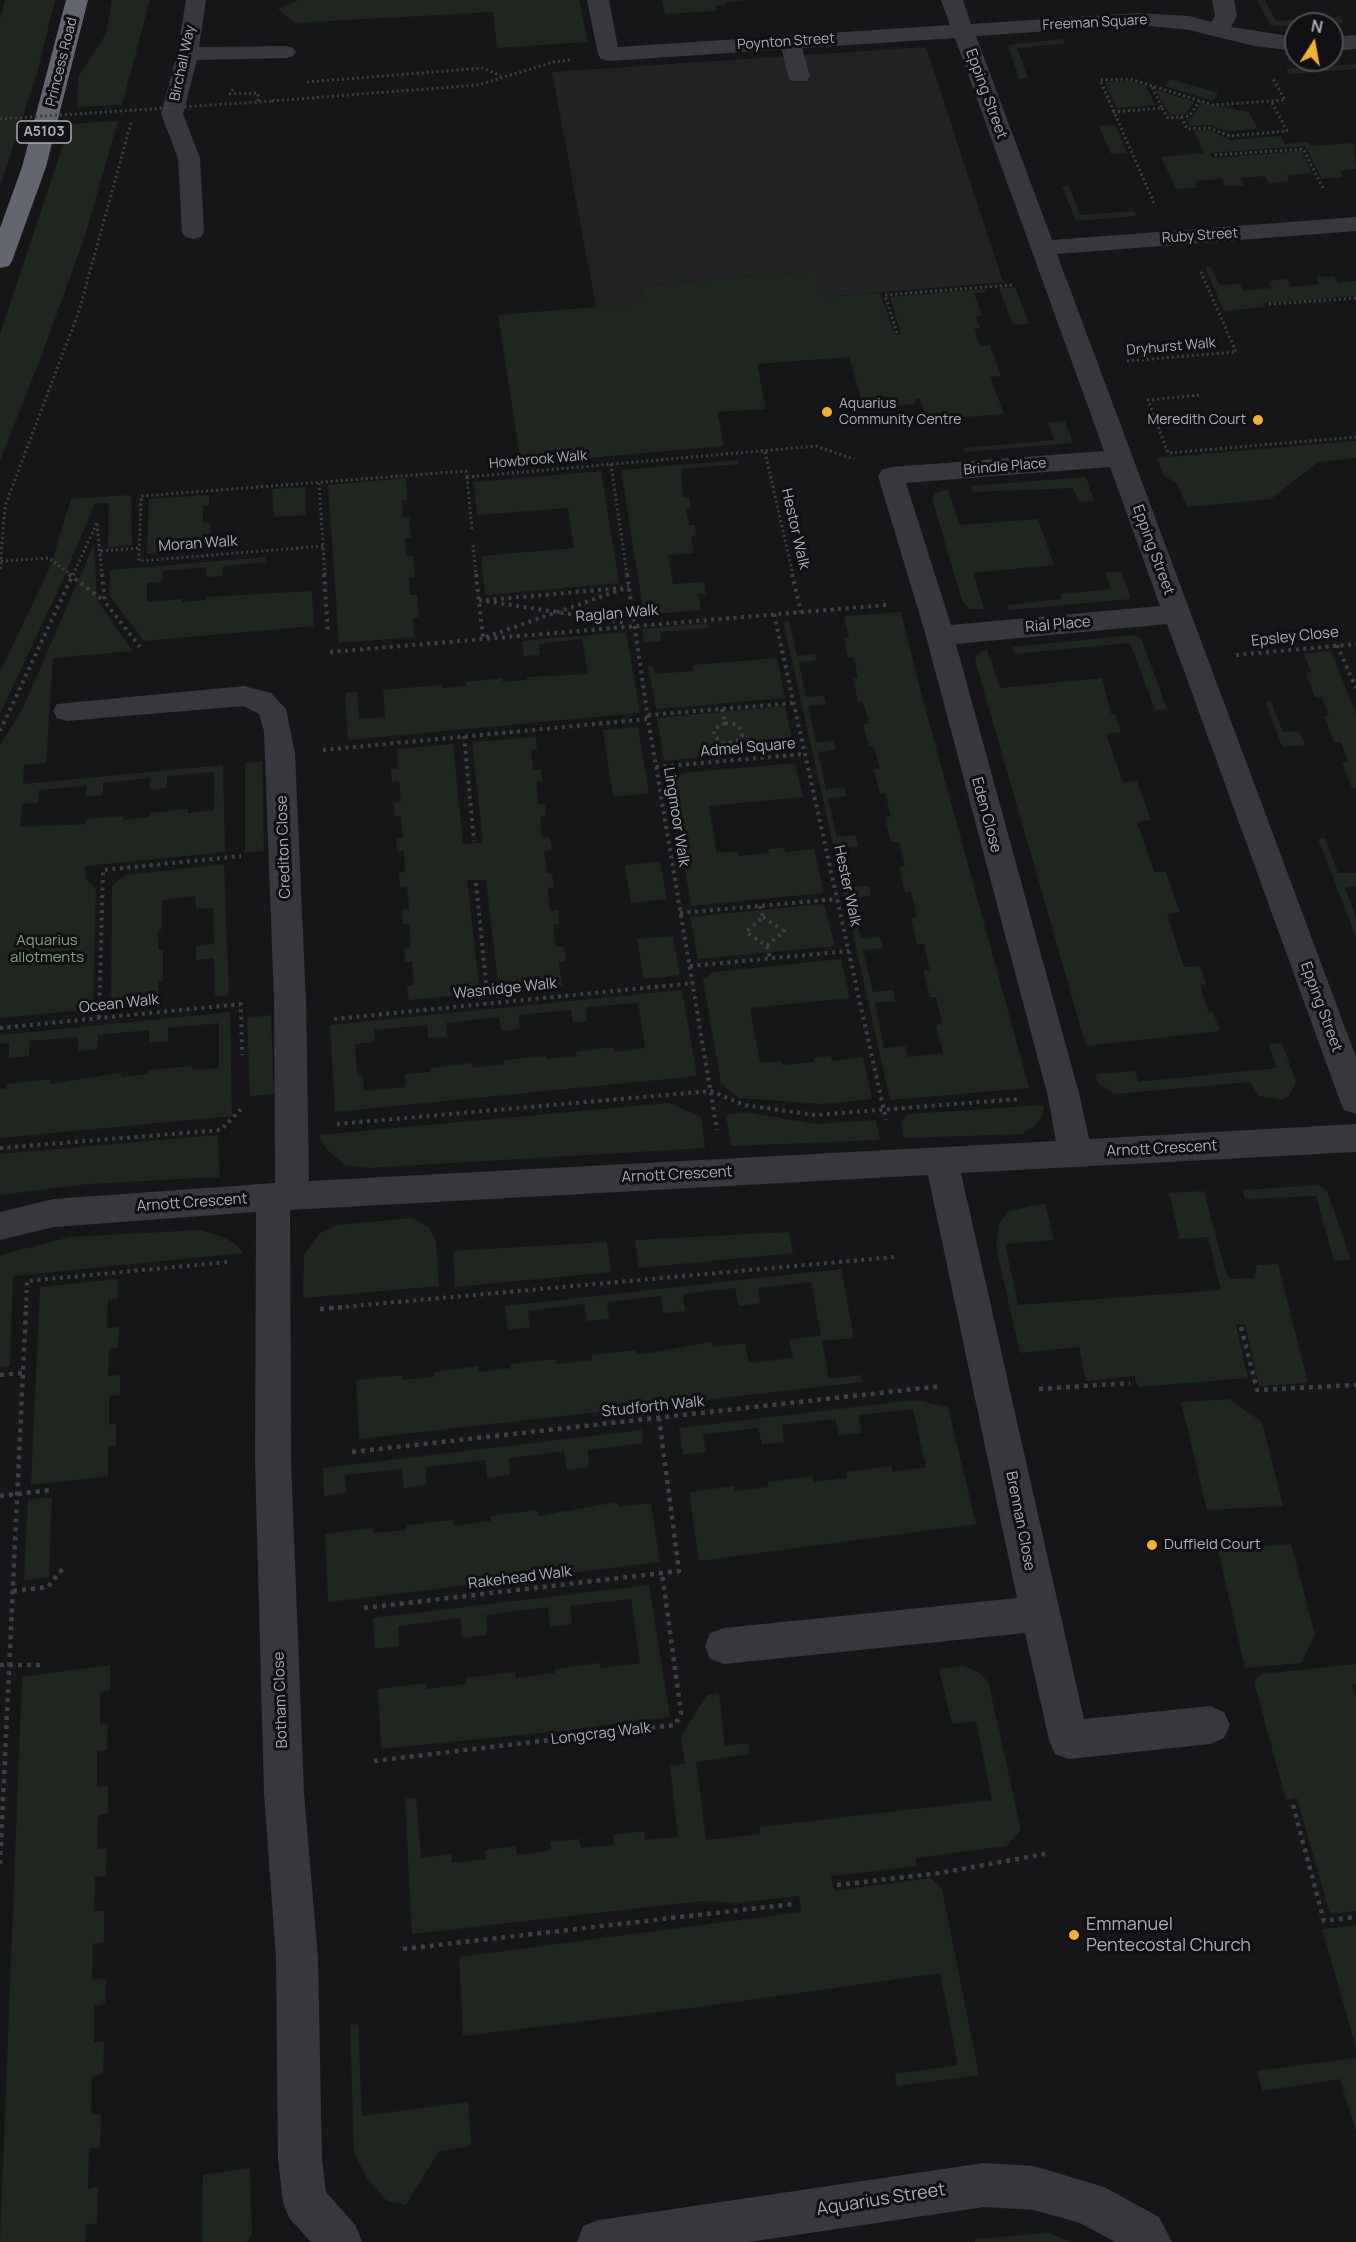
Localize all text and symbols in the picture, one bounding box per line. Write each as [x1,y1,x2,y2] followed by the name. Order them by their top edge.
[1042,12,1148,34] street label: Freeman Square
[1284,12,1344,72] north arrow
[1309,14,1325,38] text: N
[43,16,81,108] street label: Princess Road
[167,24,199,102] street label: Birchall Way
[737,30,835,54] street label: Poynton Street
[961,46,1011,142] street label: Epping Street
[17,121,71,143] road number: A5103
[1161,225,1239,247] street label: Ruby Street
[1126,335,1216,359] street label: Dryhurst Walk
[839,396,962,428] place label: Aquarius Community Centre
[820,405,834,419] marker: Aquarius Community Centre
[1147,412,1246,428] place label: Meredith Court
[1251,413,1265,427] marker: Meredith Court
[488,447,588,473] street label: Howbrook Walk
[963,455,1047,479] street label: Brindle Place
[777,487,813,571] street label: Hestor Walk
[1128,502,1178,598] street label: Epping Street
[158,532,238,556] street label: Moran Walk
[575,601,659,627] street label: Raglan Walk
[1025,613,1091,637] street label: Rial Place
[1250,623,1340,651] street label: Epsley Close
[700,735,796,761] street label: Admel Square
[659,766,693,868] street label: Lingmoor Walk
[967,775,1005,855] street label: Eden Close
[273,795,295,899] street label: Crediton Close
[830,844,864,928] street label: Hester Walk
[10,932,84,967] park label: Aquarius allotments
[1296,959,1346,1055] street label: Epping Street
[452,975,558,1003] street label: Wasnidge Walk
[78,991,160,1017] street label: Ocean Walk
[1106,1137,1218,1161] street label: Arnott Crescent
[621,1163,733,1187] street label: Arnott Crescent
[136,1190,248,1216] street label: Arnott Crescent
[601,1393,705,1421] street label: Studforth Walk
[1002,1470,1038,1572] street label: Brennan Close
[1164,1536,1261,1554] place label: Duffield Court
[1145,1538,1159,1552] marker: Duffield Court
[467,1563,573,1593] street label: Rakehead Walk
[270,1651,292,1749] street label: Botham Close
[550,1719,652,1749] street label: Longcrag Walk
[1086,1914,1251,1956] place label: Emmanuel Pentecostal Church
[1067,1928,1081,1942] marker: Emmanuel Pentecostal Church
[815,2179,947,2221] street label: Aquarius Street

